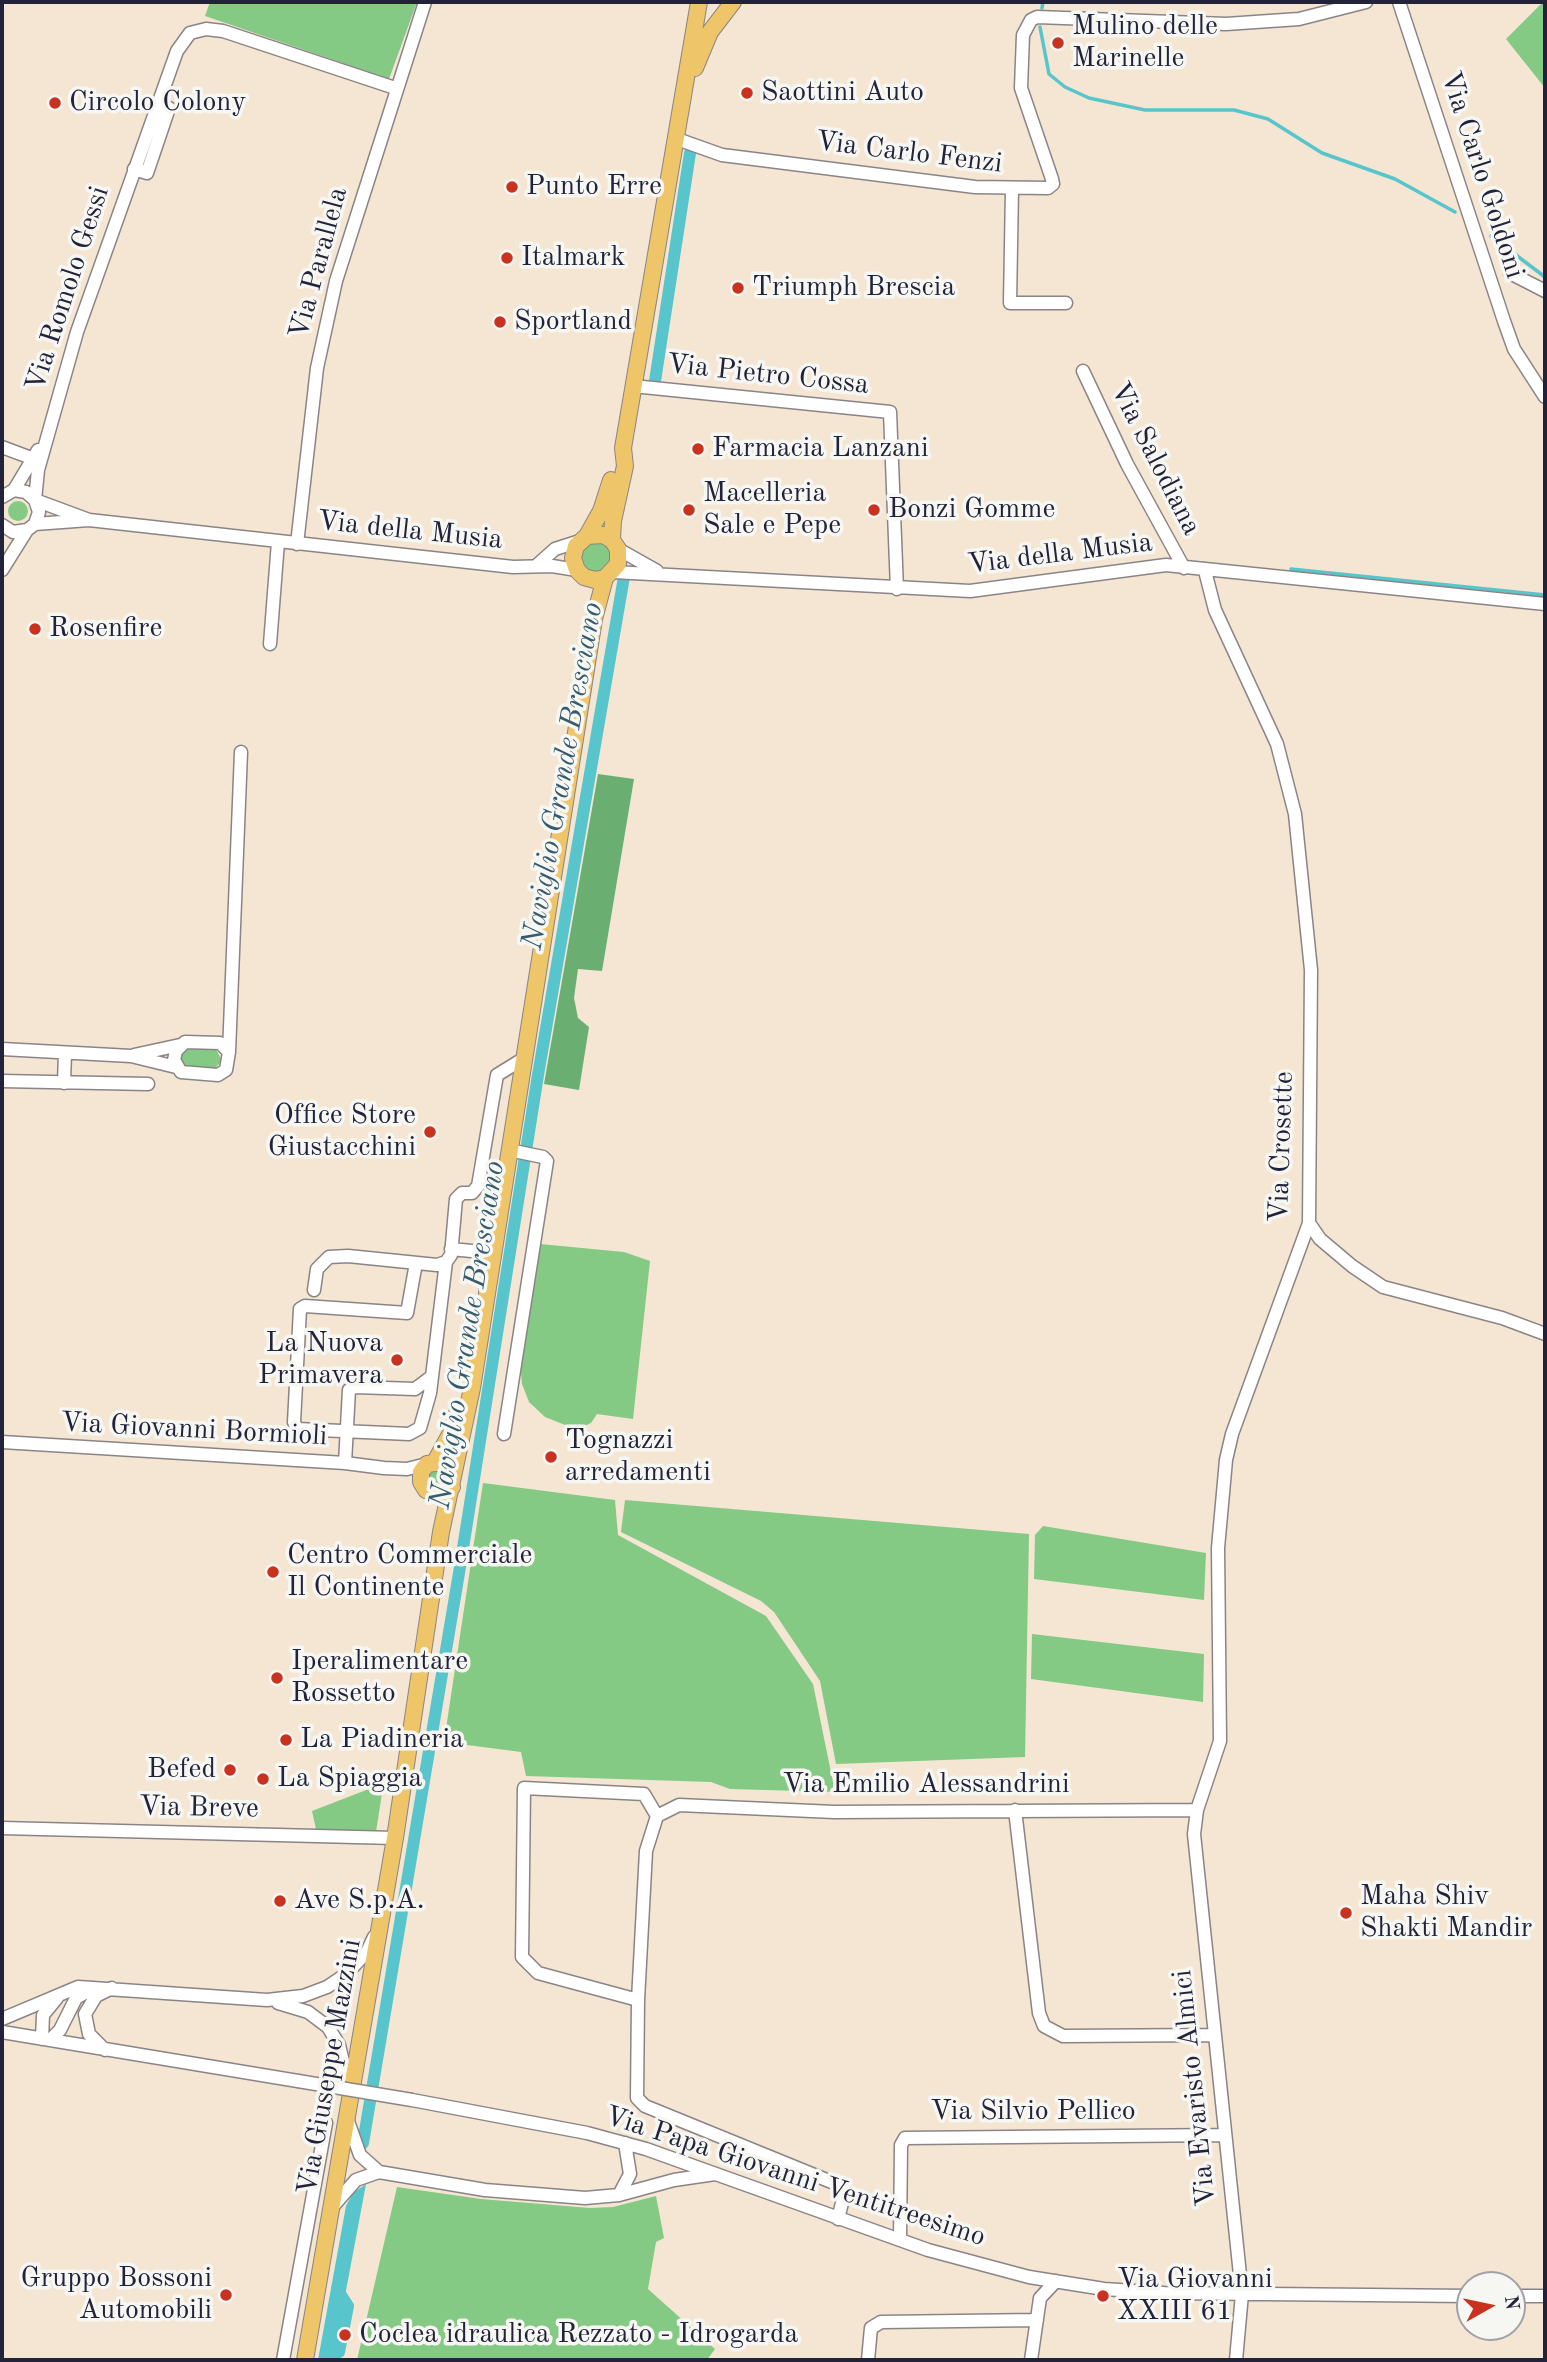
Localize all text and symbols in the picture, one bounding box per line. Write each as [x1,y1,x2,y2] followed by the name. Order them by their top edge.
[1072,10,1218,76] place label: Mulino delle Marinelle
[1050,35,1066,51] marker: Mulino delle Marinelle
[1433,67,1531,283] street label: Via Carlo Goldoni
[761,76,924,110] place label: Saottini Auto
[739,85,755,101] marker: Saottini Auto
[69,86,246,120] place label: Circolo Colony
[47,95,63,111] marker: Circolo Colony
[814,125,1004,181] street label: Via Carlo Fenzi
[526,170,662,204] place label: Punto Erre
[504,179,520,195] marker: Punto Erre
[19,182,117,396] street label: Via Romolo Gessi
[283,183,355,343] street label: Via Parallela
[521,241,625,275] place label: Italmark
[499,250,515,266] marker: Italmark
[752,271,955,305] place label: Triumph Brescia
[730,280,746,296] marker: Triumph Brescia
[514,305,632,339] place label: Sportland
[492,314,508,330] marker: Sportland
[665,348,871,402] street label: Via Pietro Cossa
[1102,377,1208,541] street label: Via Salodiana
[712,432,928,466] place label: Farmacia Lanzani
[690,441,706,457] marker: Farmacia Lanzani
[703,477,841,543] place label: Macelleria Sale e Pepe
[888,493,1055,527] place label: Bonzi Gomme
[681,502,697,518] marker: Macelleria Sale e Pepe
[866,502,882,518] marker: Bonzi Gomme
[316,505,504,557] street label: Via della Musia
[966,526,1154,582] street label: Via della Musia
[515,600,611,952] water label: Naviglio Grande Bresciano
[49,612,162,646] place label: Rosenfire
[27,621,43,637] marker: Rosenfire
[1263,1071,1301,1223] street label: Via Crosette
[268,1099,416,1165] place label: Office Store Giustacchini
[422,1124,438,1140] marker: Office Store Giustacchini
[423,1158,513,1512] water label: Naviglio Grande Bresciano
[258,1327,383,1393] place label: La Nuova Primavera
[389,1352,405,1368] marker: La Nuova Primavera
[60,1406,328,1454] street label: Via Giovanni Bormioli
[565,1424,711,1490] place label: Tognazzi arredamenti
[543,1449,559,1465] marker: Tognazzi arredamenti
[287,1539,532,1605] place label: Centro Commerciale Il Continente
[265,1564,281,1580] marker: Centro Commerciale Il Continente
[291,1645,468,1711] place label: Iperalimentare Rossetto
[269,1670,285,1686] marker: Iperalimentare Rossetto
[300,1723,464,1757] place label: La Piadineria
[278,1732,294,1748] marker: La Piadineria
[147,1753,216,1787] place label: Befed
[222,1762,238,1778] marker: Befed
[277,1762,422,1796] place label: La Spiaggia
[783,1768,1069,1802] street label: Via Emilio Alessandrini
[255,1771,271,1787] marker: La Spiaggia
[139,1790,259,1826] street label: Via Breve
[1360,1880,1532,1946] place label: Maha Shiv Shakti Mandir
[294,1884,425,1918] place label: Ave S.p.A.
[272,1893,288,1909] marker: Ave S.p.A.
[1338,1905,1354,1921] marker: Maha Shiv Shakti Mandir
[291,1936,369,2198] street label: Via Giuseppe Mazzini
[1166,1968,1224,2208] street label: Via Evaristo Almici
[930,2095,1136,2129] street label: Via Silvio Pellico
[600,2099,990,2255] street label: Via Papa Giovanni Ventitreesimo
[21,2262,212,2328] place label: Gruppo Bossoni Automobili
[1117,2263,1273,2329] place label: Via Giovanni XXIII 61
[1456,2271,1526,2341] north arrow
[218,2287,234,2303] marker: Gruppo Bossoni Automobili
[1095,2288,1111,2304] marker: Via Giovanni XXIII 61
[1500,2294,1521,2312] text: N
[359,2318,798,2352] place label: Coclea idraulica Rezzato - Idrogarda
[337,2327,353,2343] marker: Coclea idraulica Rezzato - Idrogarda

